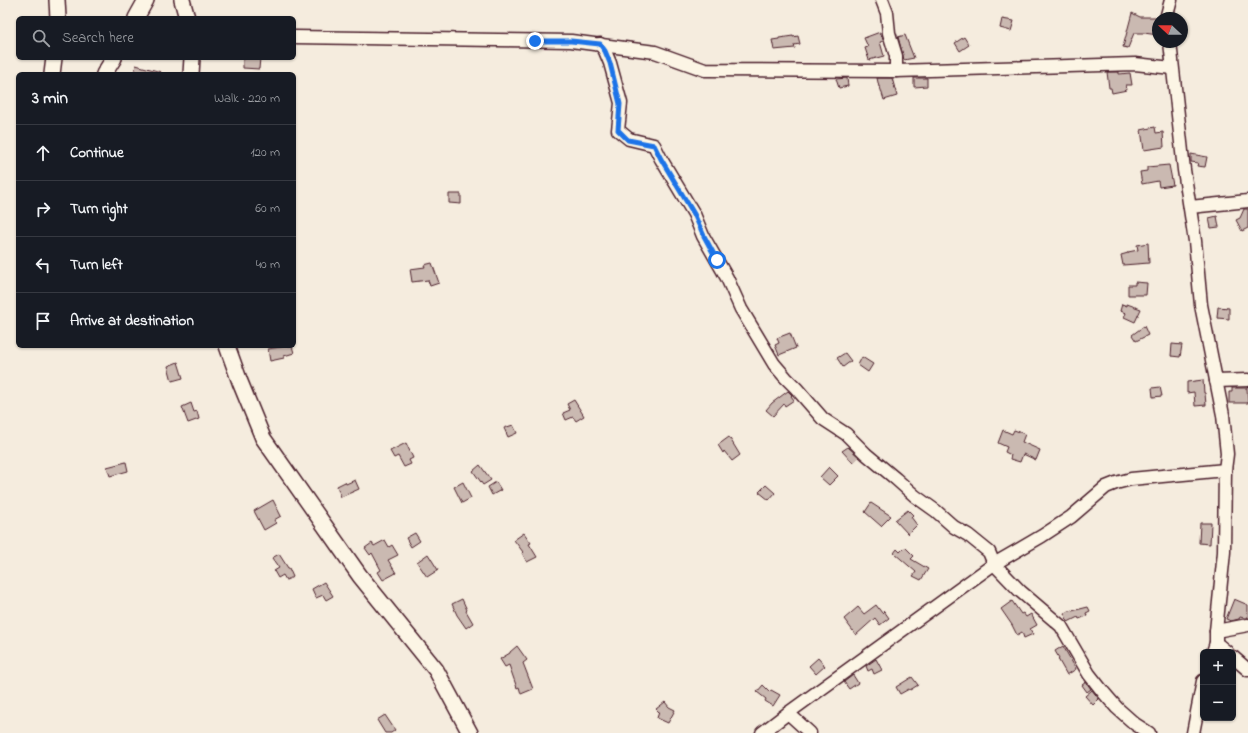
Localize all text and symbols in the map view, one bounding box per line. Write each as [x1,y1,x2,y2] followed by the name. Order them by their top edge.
[1152,12,1188,48] north arrow
[16,16,296,60] search box
[30,27,52,49] icon: search
[62,27,134,49] text: Search here
[526,32,544,50] route end
[32,86,68,111] text: 3 min
[214,89,280,108] text: Walk · 220 m
[32,142,54,164] icon: ahead
[70,142,124,164] text: Continue
[250,143,280,162] text: 120 m
[32,198,54,220] icon: right
[70,198,128,220] text: Turn right
[255,199,280,218] text: 60 m
[708,251,726,269] route start
[32,254,54,276] icon: left
[70,254,123,276] text: Turn left
[256,255,280,274] text: 40 m
[32,310,54,332] icon: arrive
[70,310,194,332] text: Arrive at destination
[1200,649,1236,721] map controls
[1200,649,1236,685] button: +
[1200,685,1236,721] button: −

